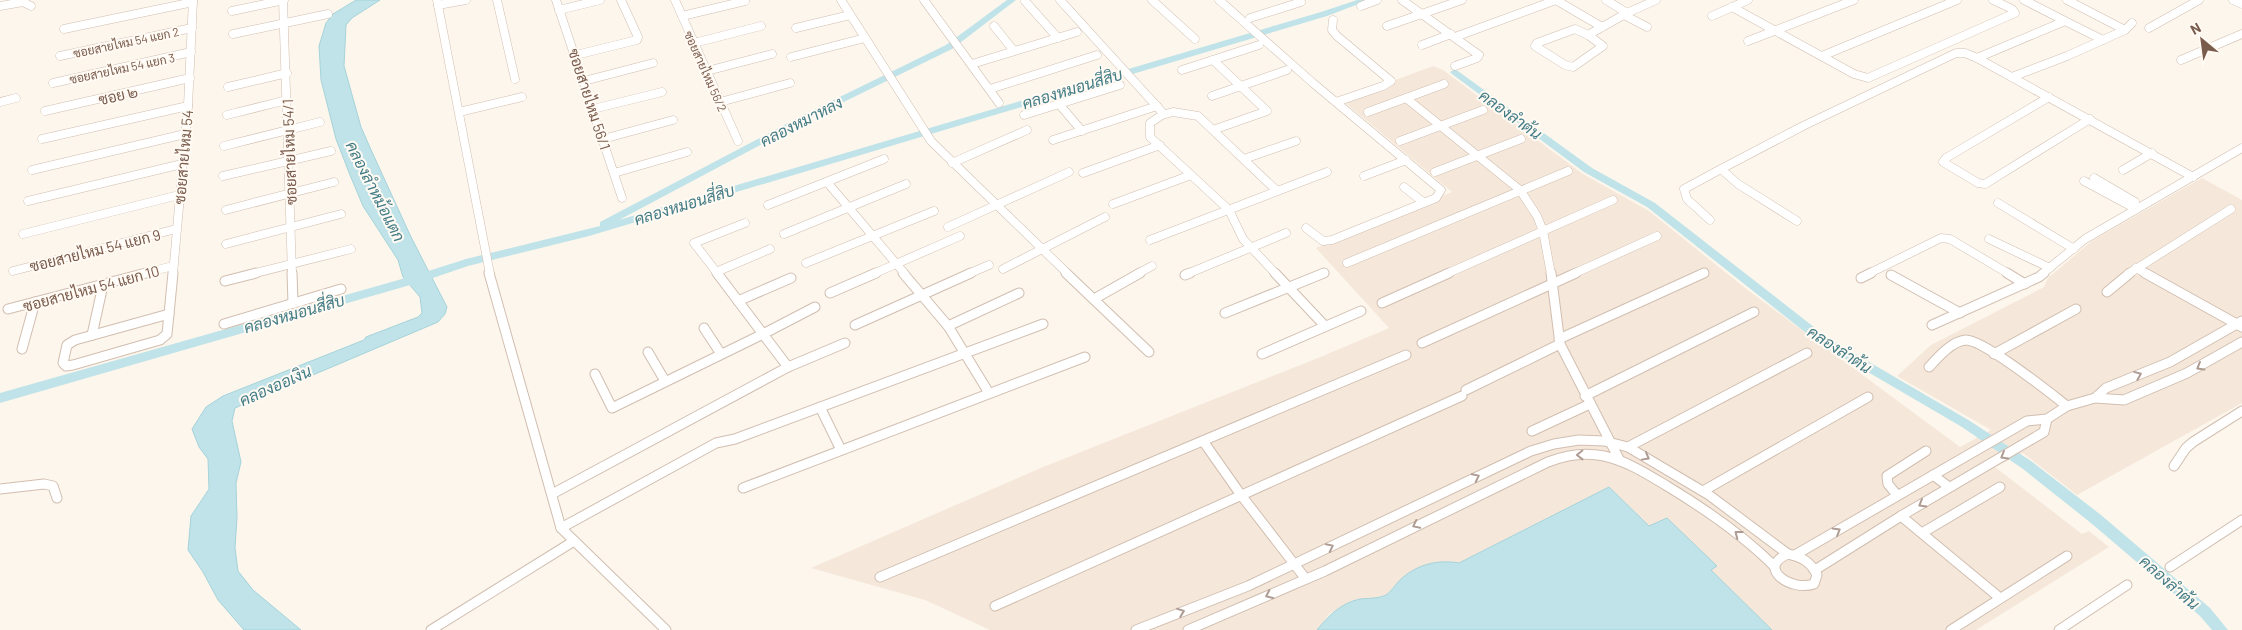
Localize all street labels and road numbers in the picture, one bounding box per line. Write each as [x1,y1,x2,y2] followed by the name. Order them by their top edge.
[72,24,180,60] street label: ซอยสายไหม 54 แยก 2
[682,29,730,113] street label: ซอยสายไหม 56/2
[565,46,615,152] street label: ซอยสายไหม 56/1
[68,50,176,86] street label: ซอยสายไหม 54 แยก 3
[97,82,139,108] street label: ซอย ๒
[278,99,300,205] street label: ซอยสายไหม 54/1
[170,109,196,205] street label: ซอยสายไหม 54
[28,225,162,275] street label: ซอยสายไหม 54 แยก 9
[21,261,161,315] street label: ซอยสายไหม 54 แยก 10

